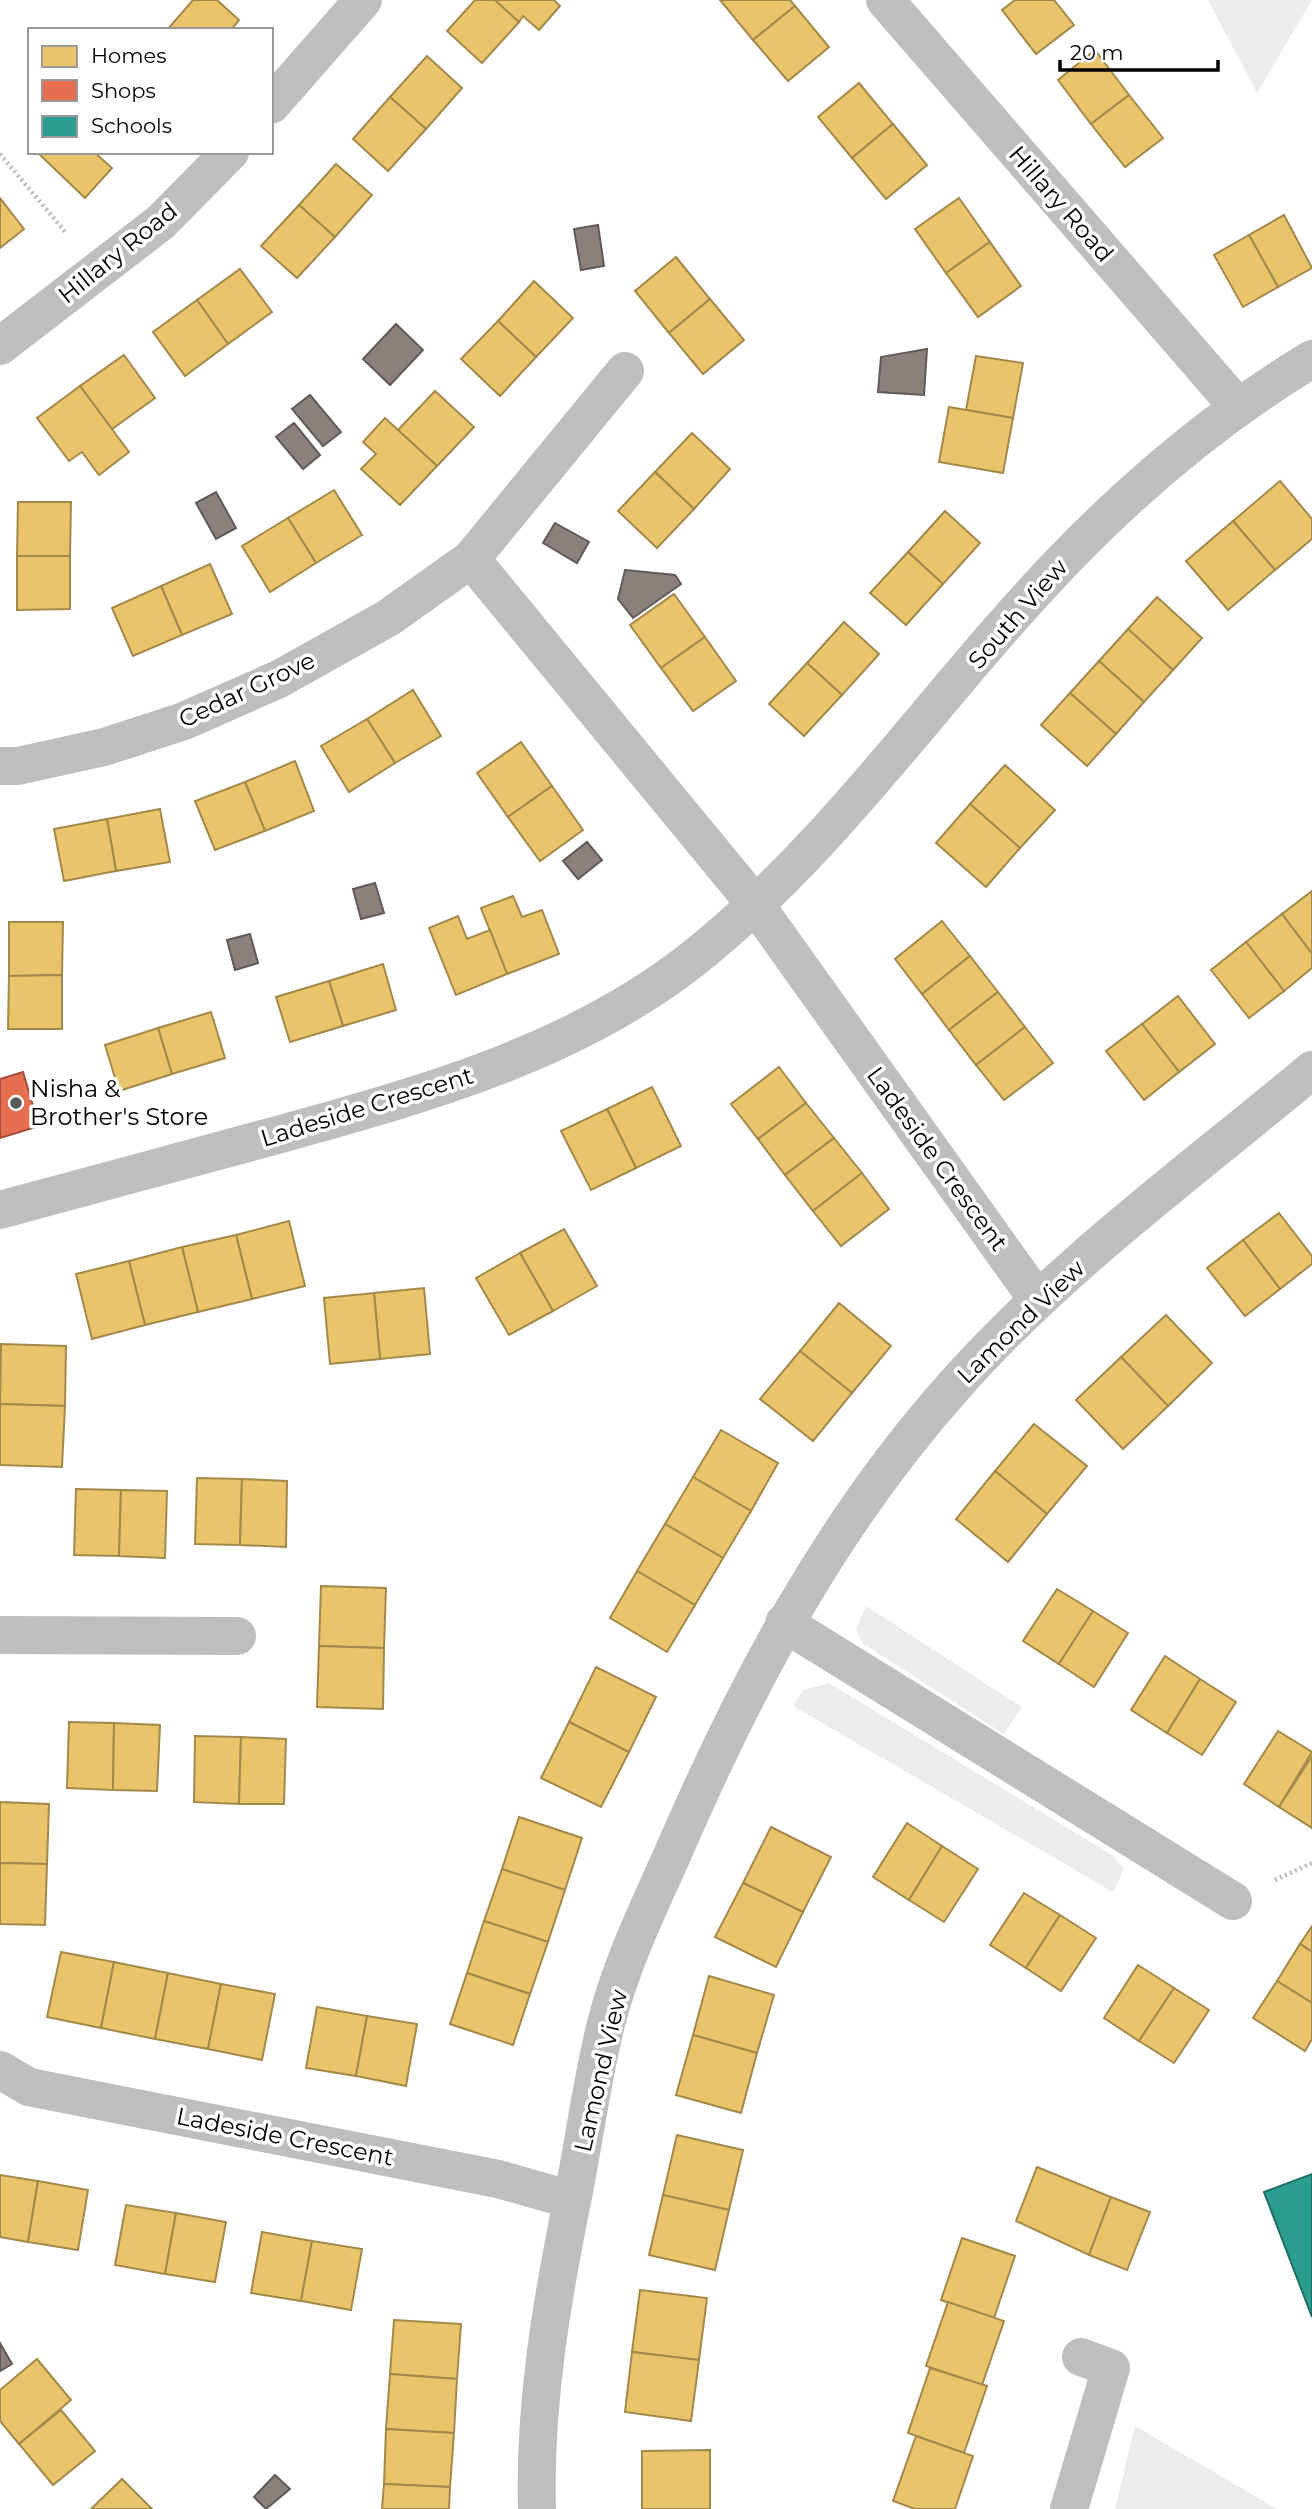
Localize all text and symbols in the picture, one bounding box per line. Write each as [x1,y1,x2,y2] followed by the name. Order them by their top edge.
[28,28,273,154] legend
[1060,28,1218,72] scale bar
[1070,40,1124,65] text: 20 m
[91,43,166,68] text: Homes
[91,78,156,103] text: Shops
[91,113,172,138] text: Schools
[1003,140,1120,268] street label: Hillary Road
[52,196,183,309] street label: Hillary Road
[962,553,1073,675] street label: South View
[174,645,320,734] street label: Cedar Grove
[257,1060,477,1153] street label: Ladeside Crescent
[861,1061,1014,1257] street label: Ladeside Crescent
[30,1074,208,1131] place label: Nisha & Brother's Store
[8,1095,24,1111] marker: Nisha & Brother's Store
[951,1254,1090,1390] street label: Lamond View
[568,1987,633,2155] street label: Lamond View
[174,2101,396,2172] street label: Ladeside Crescent

